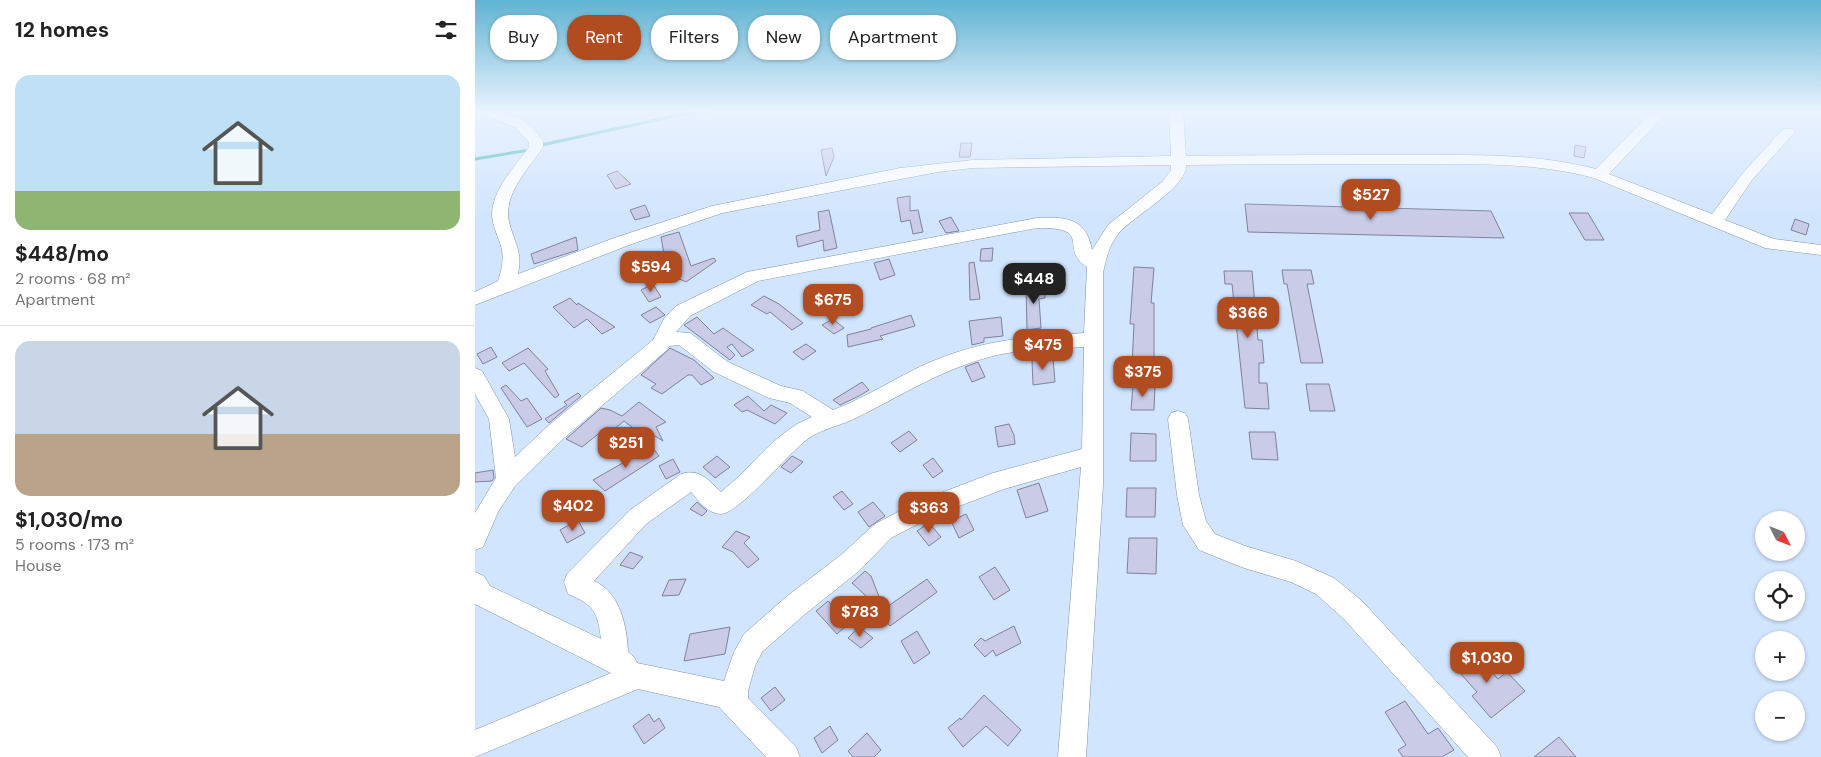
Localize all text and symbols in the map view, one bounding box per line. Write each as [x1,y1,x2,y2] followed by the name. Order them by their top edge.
[490,15,557,60] chip: Buy
[567,15,641,60] chip: Rent
[651,15,738,60] chip: Filters
[748,15,820,60] chip: New
[830,15,956,60] chip: Apartment
[15,16,109,44] text: 12 homes
[432,16,460,44] icon: filters
[193,108,283,198] icon: home
[1341,178,1401,221] pin: $527
[1352,184,1390,205] text: $527
[15,240,109,268] text: $448/mo
[621,250,681,293] pin: $594
[631,256,671,277] text: $594
[1004,262,1064,305] pin: $448
[15,268,131,289] text: 2 rooms · 68 m²
[1014,268,1054,289] text: $448
[803,284,863,326] pin: $675
[15,289,95,310] text: Apartment
[814,289,852,310] text: $675
[1218,296,1278,339] pin: $366
[1228,302,1268,323] text: $366
[1013,328,1073,371] pin: $475
[1024,334,1062,355] text: $475
[1113,356,1173,398] pin: $375
[1124,361,1162,382] text: $375
[193,373,283,463] icon: home
[596,426,656,469] pin: $251
[609,432,643,453] text: $251
[543,490,603,532] pin: $402
[899,492,959,534] pin: $363
[553,495,593,516] text: $402
[909,497,949,518] text: $363
[15,506,123,534] text: $1,030/mo
[1755,511,1805,561] north arrow
[1755,511,1805,741] map controls
[15,534,134,555] text: 5 rooms · 173 m²
[15,555,62,576] text: House
[1755,571,1805,621] button: locate
[830,596,890,638] pin: $783
[841,601,879,622] text: $783
[1755,631,1805,681] button: +
[1446,642,1528,684] pin: $1,030
[1461,647,1513,668] text: $1,030
[1755,691,1805,741] button: −

